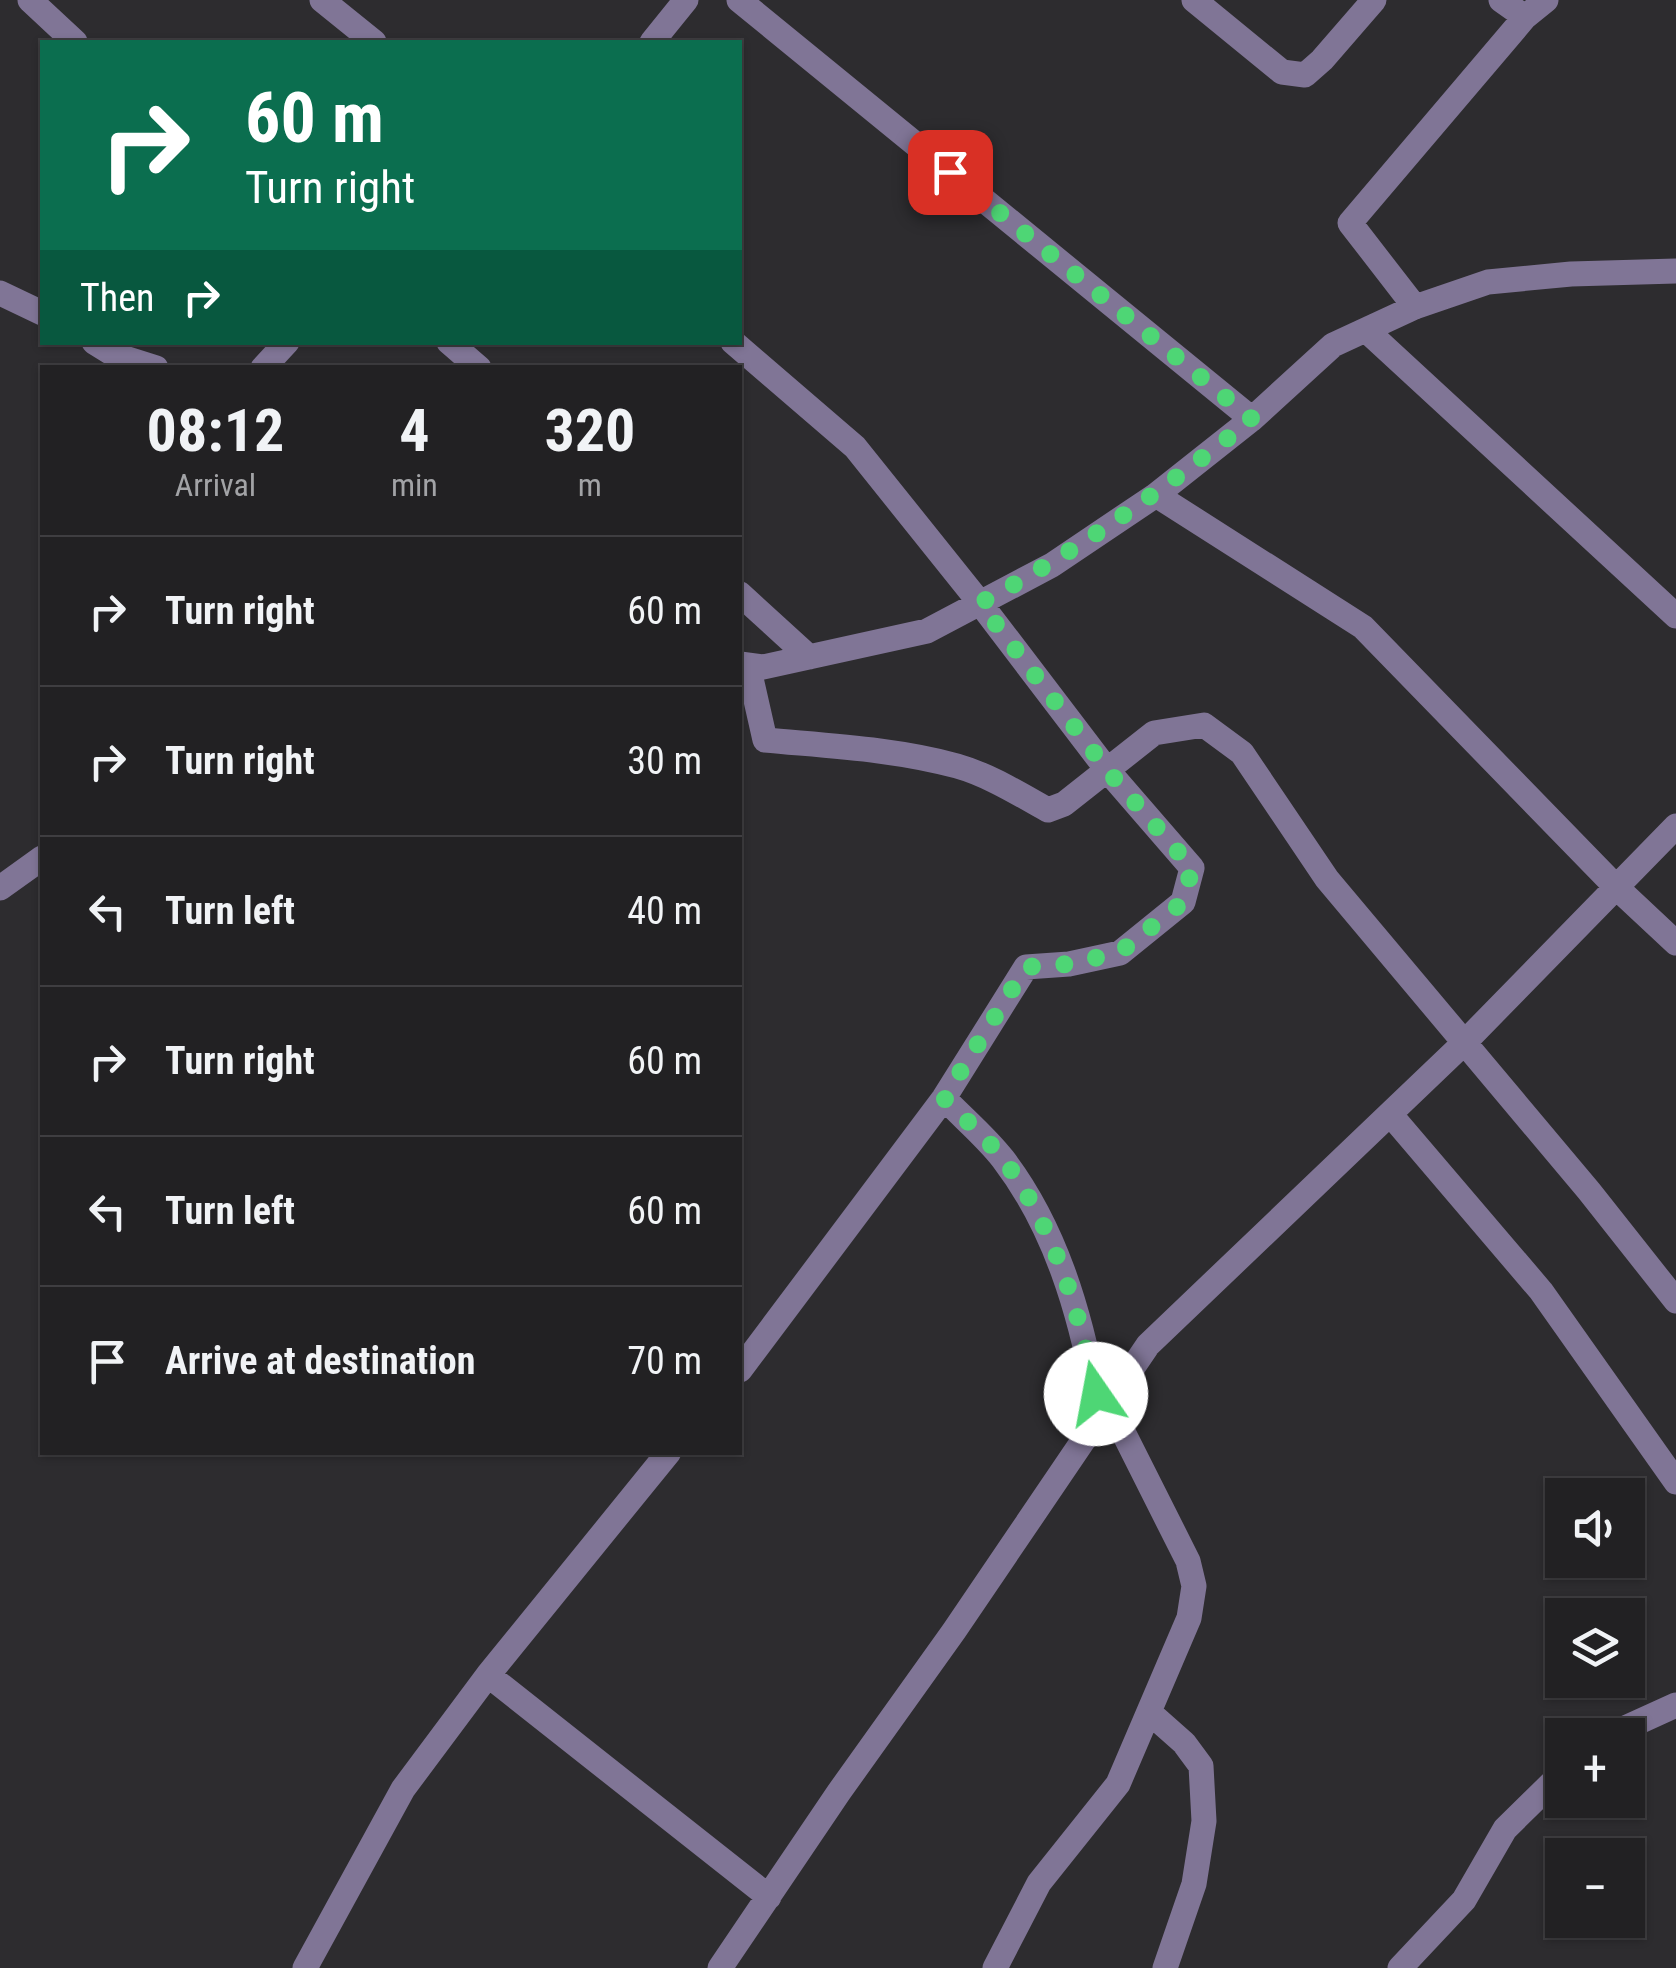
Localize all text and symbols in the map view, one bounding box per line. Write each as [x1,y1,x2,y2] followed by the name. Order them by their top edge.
[245,77,384,159] text: 60 m
[80,80,210,210] icon: right
[908,130,993,215] pin
[923,145,978,200] icon: arrive
[245,161,415,214] text: Turn right
[174,270,229,325] icon: right
[80,276,154,320] text: Then
[147,395,284,466] text: 08:12
[399,395,430,466] text: 4
[544,395,635,466] text: 320
[175,466,256,504] text: Arrival
[391,466,438,504] text: min
[578,466,602,504] text: m
[80,584,135,639] icon: right
[165,589,315,633] text: Turn right
[627,589,702,633] text: 60 m
[80,734,135,789] icon: right
[165,739,315,783] text: Turn right
[627,739,702,783] text: 30 m
[80,884,135,939] icon: left
[165,889,295,933] text: Turn left
[627,889,702,933] text: 40 m
[80,1034,135,1089] icon: right
[165,1039,315,1083] text: Turn right
[627,1039,702,1083] text: 60 m
[80,1184,135,1239] icon: left
[165,1189,295,1233] text: Turn left
[627,1189,702,1233] text: 60 m
[80,1334,135,1389] icon: arrive
[165,1339,475,1383] text: Arrive at destination
[627,1339,702,1383] text: 70 m
[1044,1342,1148,1446] position arrow
[1545,1478,1645,1938] map controls
[1545,1478,1645,1578] button: sound
[1545,1598,1645,1698] button: layers
[1545,1718,1645,1818] button: +
[1545,1838,1645,1938] button: −

